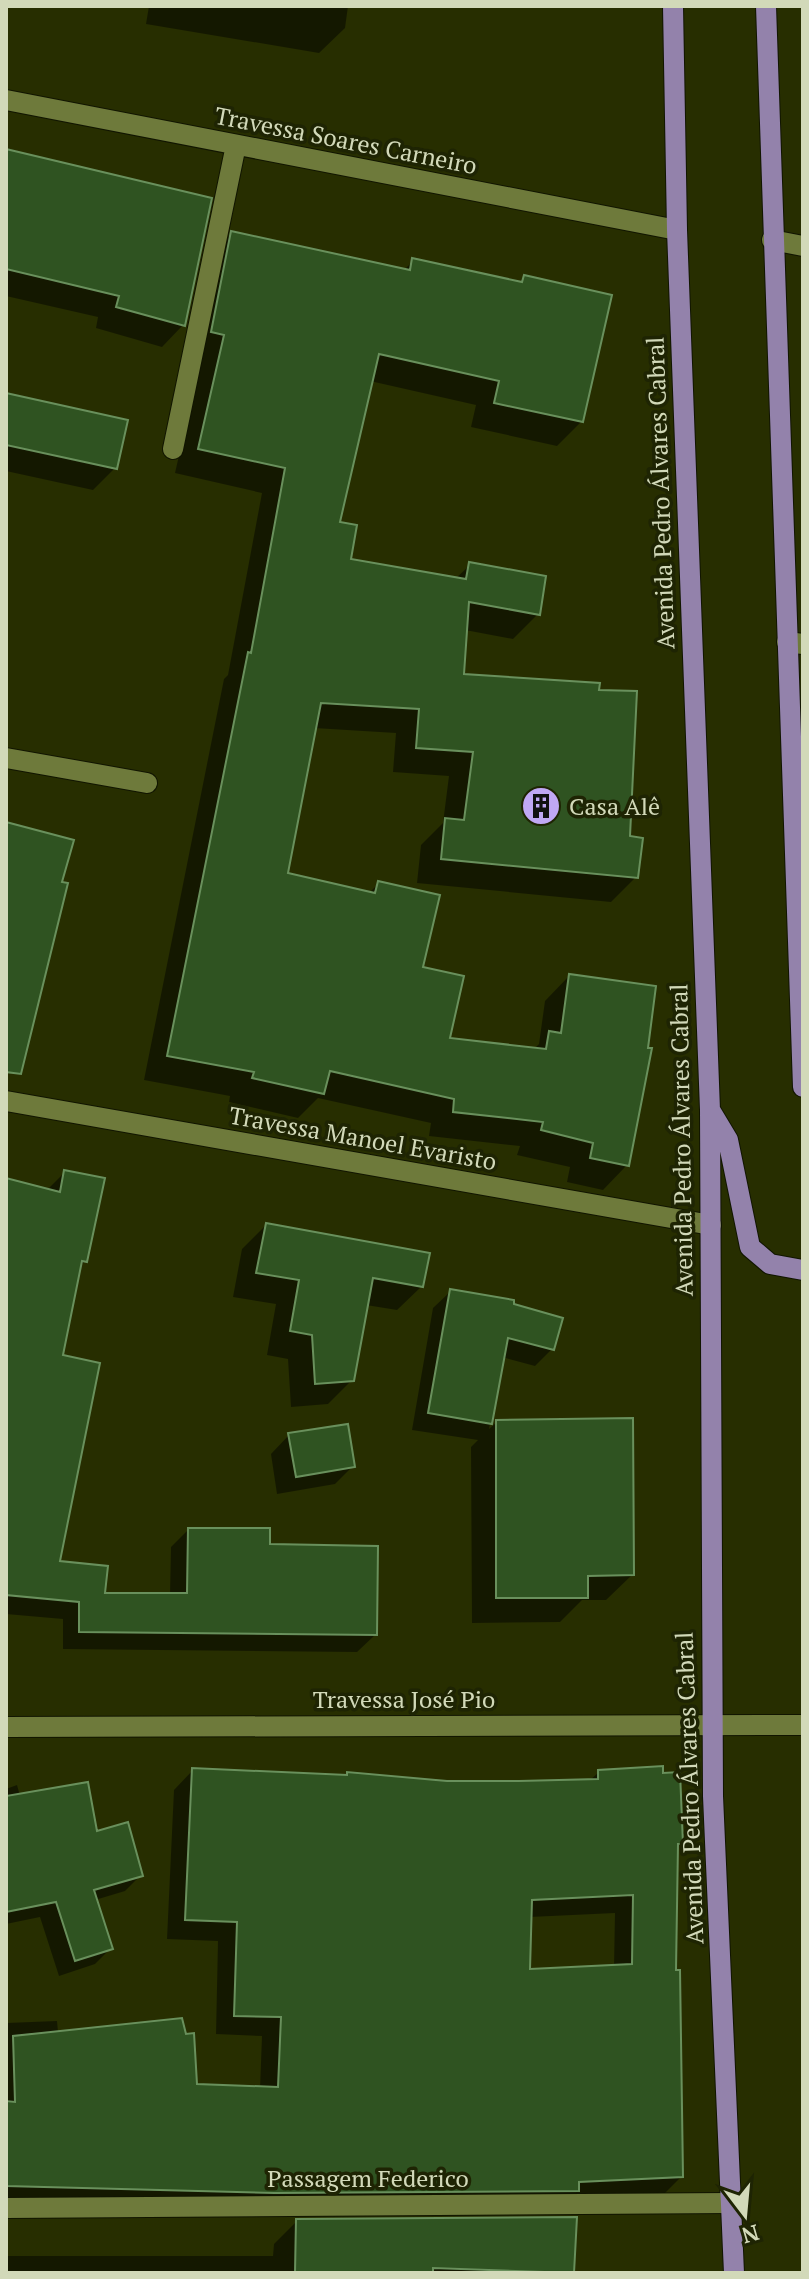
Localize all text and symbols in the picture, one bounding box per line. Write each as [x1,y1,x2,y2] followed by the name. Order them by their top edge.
[212,99,480,181] street label: Travessa Soares Carneiro
[639,336,681,650] street label: Avenida Pedro Álvares Cabral
[520,785,562,827] building icon: Casa Alê
[569,790,660,822] place label: Casa Alê
[662,983,700,1297] street label: Avenida Pedro Álvares Cabral
[227,1099,499,1177] street label: Travessa Manoel Evaristo
[668,1631,710,1945] street label: Avenida Pedro Álvares Cabral
[313,1683,495,1715] street label: Travessa José Pio
[267,2162,469,2194] street label: Passagem Federico
[705,2175,785,2255] north arrow
[738,2218,763,2251] text: N

